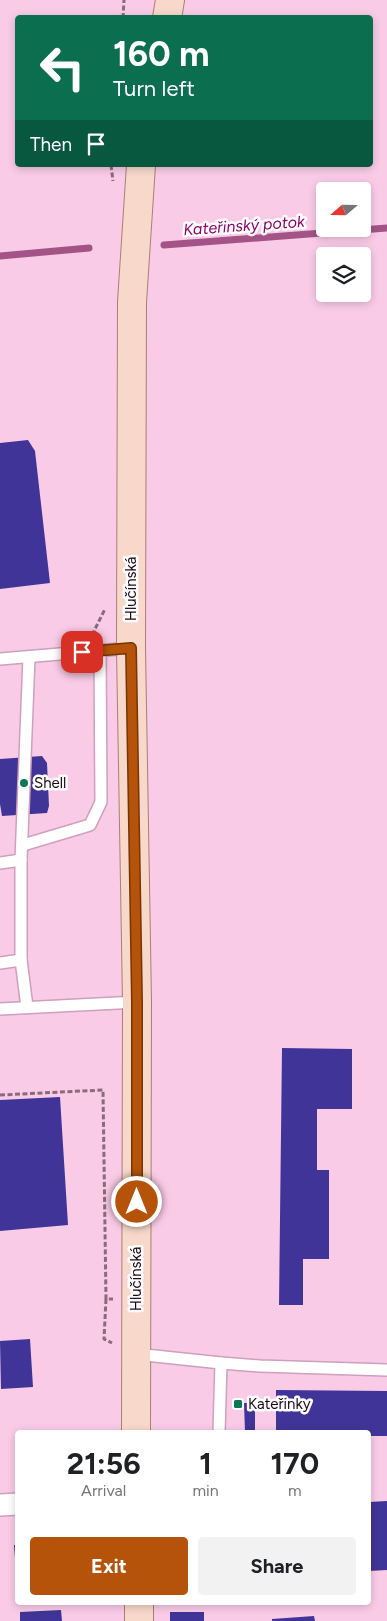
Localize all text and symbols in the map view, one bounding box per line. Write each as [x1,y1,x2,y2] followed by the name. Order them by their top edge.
[113,33,210,75] text: 160 m
[30,35,95,100] icon: left
[113,75,195,102] text: Turn left
[82,130,110,158] icon: arrive
[30,133,72,156] text: Then
[316,182,371,238] north arrow
[316,182,371,302] map controls
[183,212,307,239] water label: Kateřinský potok
[316,247,371,302] button: layers
[122,557,140,621] street label: Hlučínská
[61,631,103,673] pin
[68,638,96,666] icon: arrive
[34,774,66,792] place label: Shell
[18,777,30,789] marker: Shell
[110,1175,162,1227] position arrow
[127,1247,145,1311] street label: Hlučínská
[248,1395,311,1413] place label: Kateřinky
[232,1398,244,1410] marker: Kateřinky
[67,1445,141,1482] text: 21:56
[199,1445,212,1482] text: 1
[270,1445,319,1482] text: 170
[81,1481,126,1500] text: Arrival
[192,1481,219,1500] text: min
[288,1481,302,1500] text: m
[30,1537,188,1595] button: Exit
[198,1537,356,1595] button: Share

